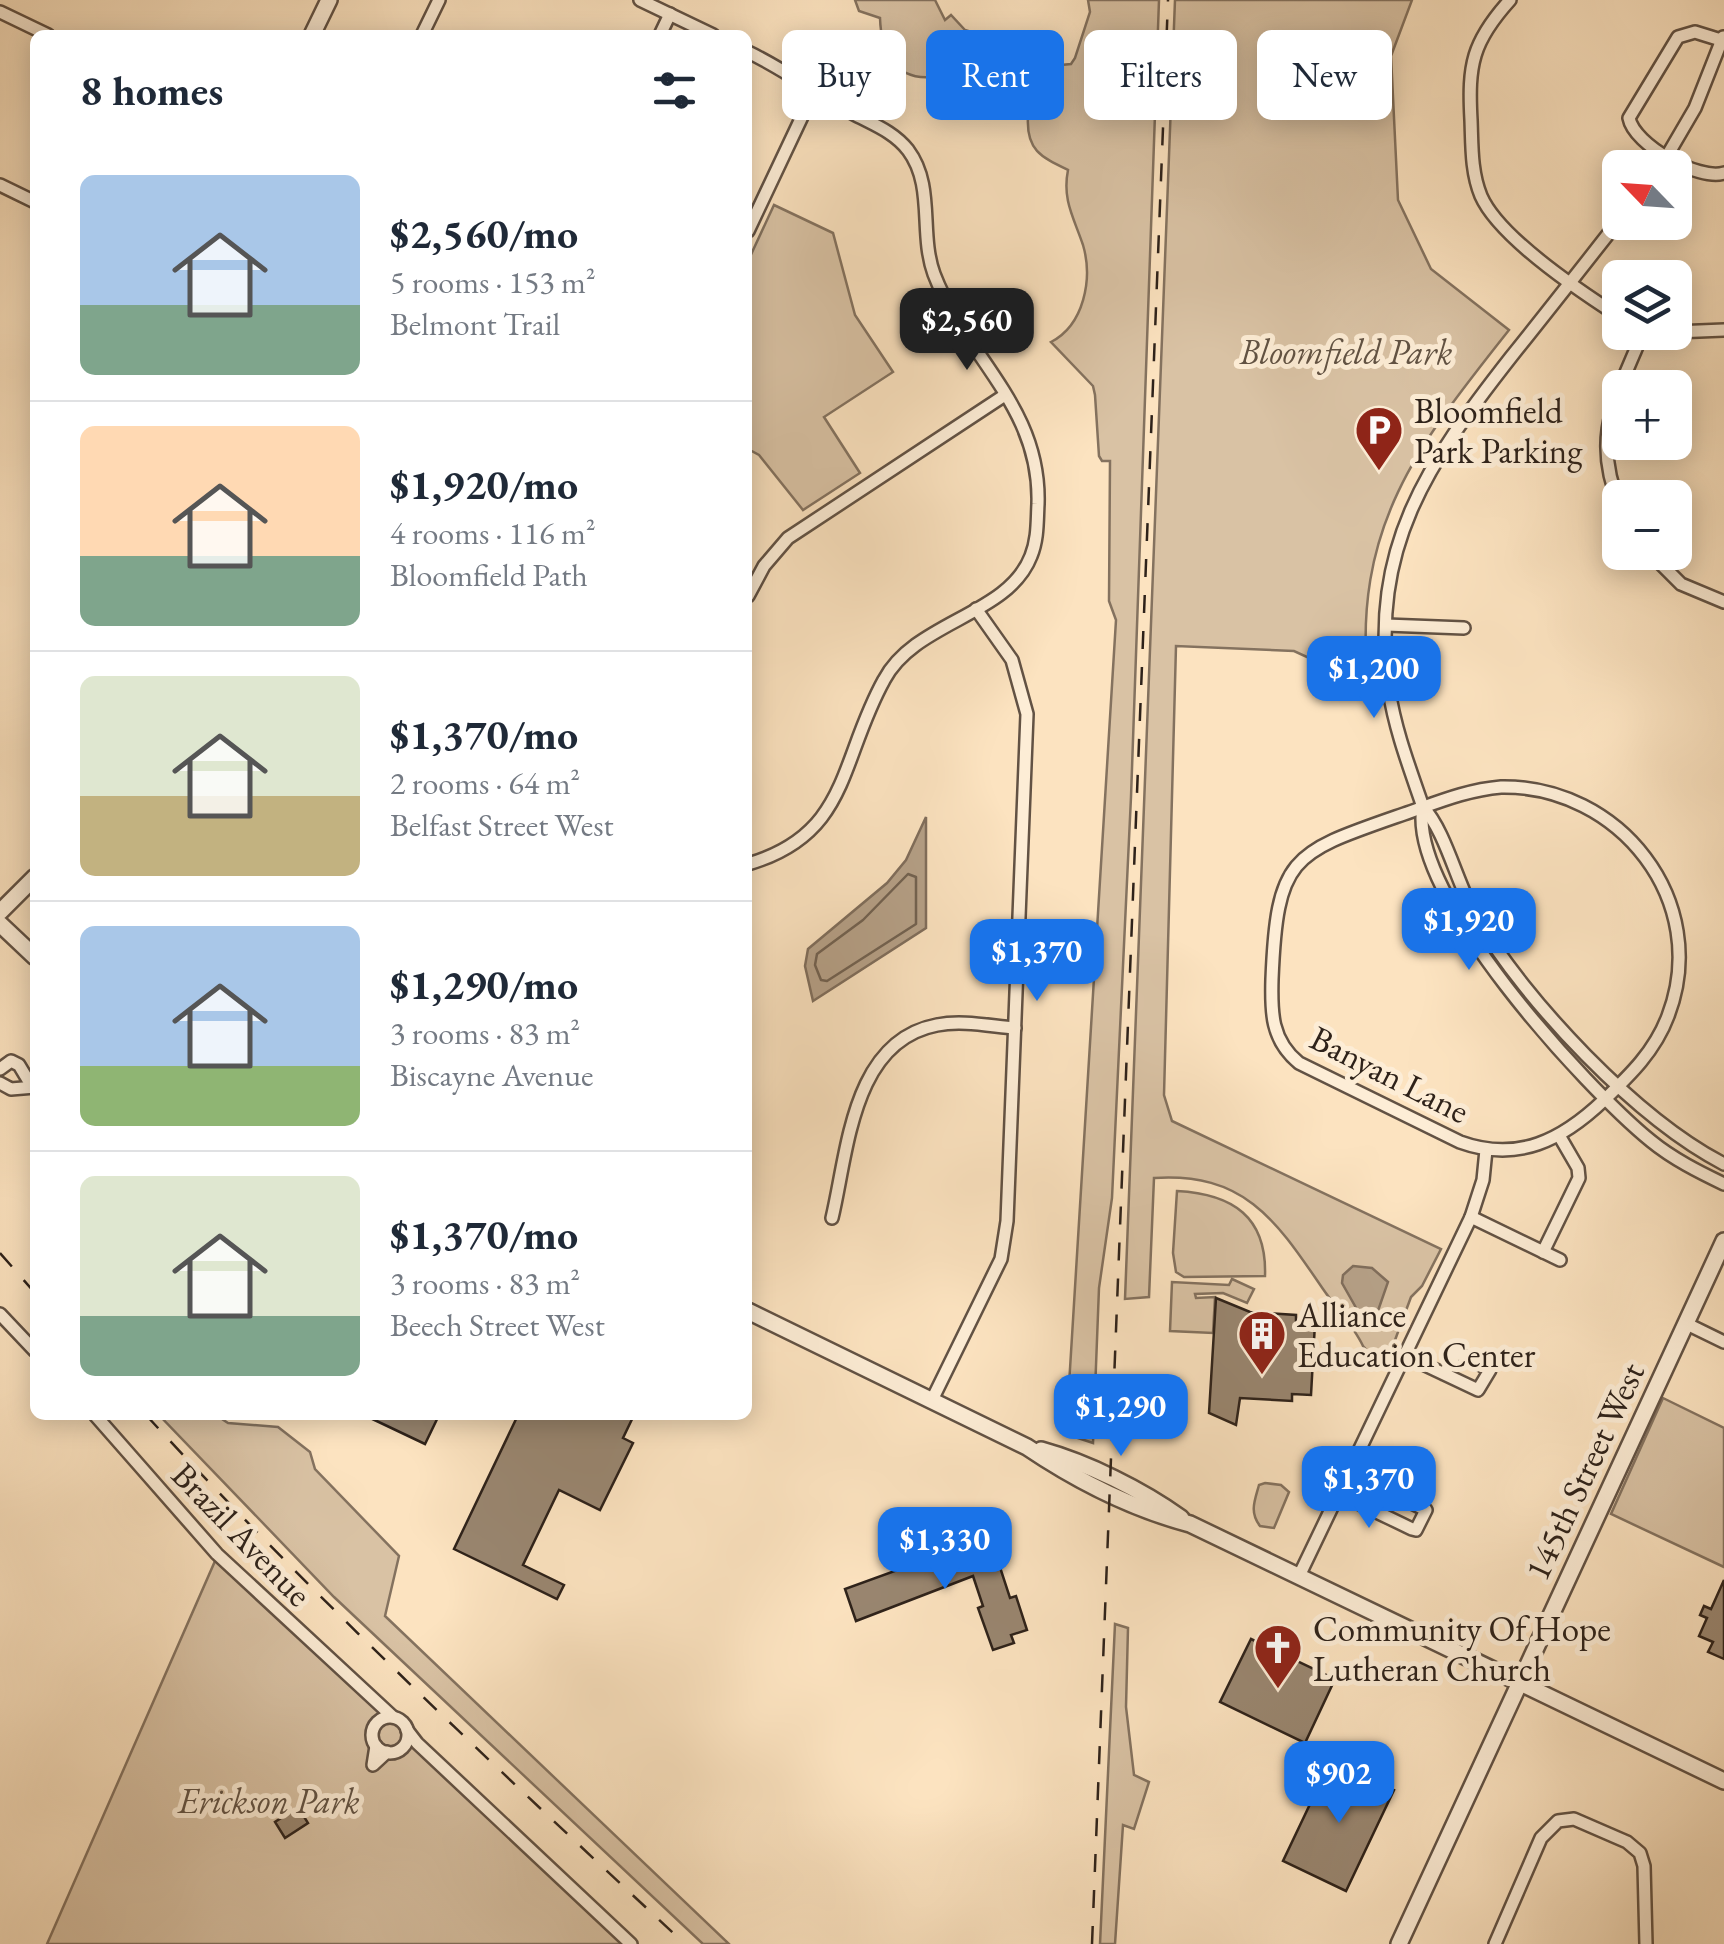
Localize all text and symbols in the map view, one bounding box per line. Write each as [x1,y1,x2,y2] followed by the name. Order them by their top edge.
[782,30,906,120] chip: Buy
[926,30,1064,120] chip: Rent
[1084,30,1237,120] chip: Filters
[1257,30,1392,120] chip: New
[80,63,223,118] text: 8 homes
[647,63,702,118] icon: filters
[1602,150,1692,240] north arrow
[1602,150,1692,570] map controls
[390,206,578,261] text: $2,560/mo
[160,215,280,335] icon: home
[1602,260,1692,350] button: layers
[390,261,596,303] text: 5 rooms · 153 m²
[886,288,1048,373] pin: $2,560
[922,299,1012,341] text: $2,560
[390,303,560,345] text: Belmont Trail
[1238,329,1453,375] park label: Bloomfield Park
[1602,370,1692,460] button: +
[1414,388,1583,473] place label: Bloomfield Park Parking
[1353,404,1405,472] parking icon: Bloomfield Park Parking
[390,457,578,512] text: $1,920/mo
[160,466,280,586] icon: home
[1602,480,1692,570] button: −
[390,512,596,554] text: 4 rooms · 116 m²
[390,554,588,596] text: Bloomfield Path
[1293,636,1455,721] pin: $1,200
[1329,647,1419,689] text: $1,200
[390,707,578,762] text: $1,370/mo
[160,716,280,836] icon: home
[390,762,580,804] text: 2 rooms · 64 m²
[390,804,614,846] text: Belfast Street West
[1388,888,1550,973] pin: $1,920
[1424,899,1514,941] text: $1,920
[956,919,1118,1004] pin: $1,370
[992,930,1082,972] text: $1,370
[390,957,578,1012] text: $1,290/mo
[160,966,280,1086] icon: home
[390,1012,580,1054] text: 3 rooms · 83 m²
[1303,1015,1477,1133] street label: Banyan Lane
[390,1054,594,1096] text: Biscayne Avenue
[390,1207,578,1262] text: $1,370/mo
[160,1216,280,1336] icon: home
[390,1262,580,1304] text: 3 rooms · 83 m²
[1296,1292,1536,1377] place label: Alliance Education Center
[390,1304,605,1346] text: Beech Street West
[1236,1308,1288,1376] building icon: Alliance Education Center
[1514,1355,1654,1587] street label: 145th Street West
[1040,1374,1202,1459] pin: $1,290
[1076,1385,1166,1427] text: $1,290
[1288,1446,1450,1531] pin: $1,370
[162,1453,322,1615] street label: Brazil Avenue
[1324,1457,1414,1499] text: $1,370
[864,1507,1026,1592] pin: $1,330
[900,1518,990,1560] text: $1,330
[1313,1606,1611,1691] place label: Community Of Hope Lutheran Church
[1252,1622,1304,1690] church icon: Community Of Hope Lutheran Church
[1280,1741,1398,1826] pin: $902
[1306,1752,1372,1794] text: $902
[176,1778,360,1823] park label: Erickson Park

